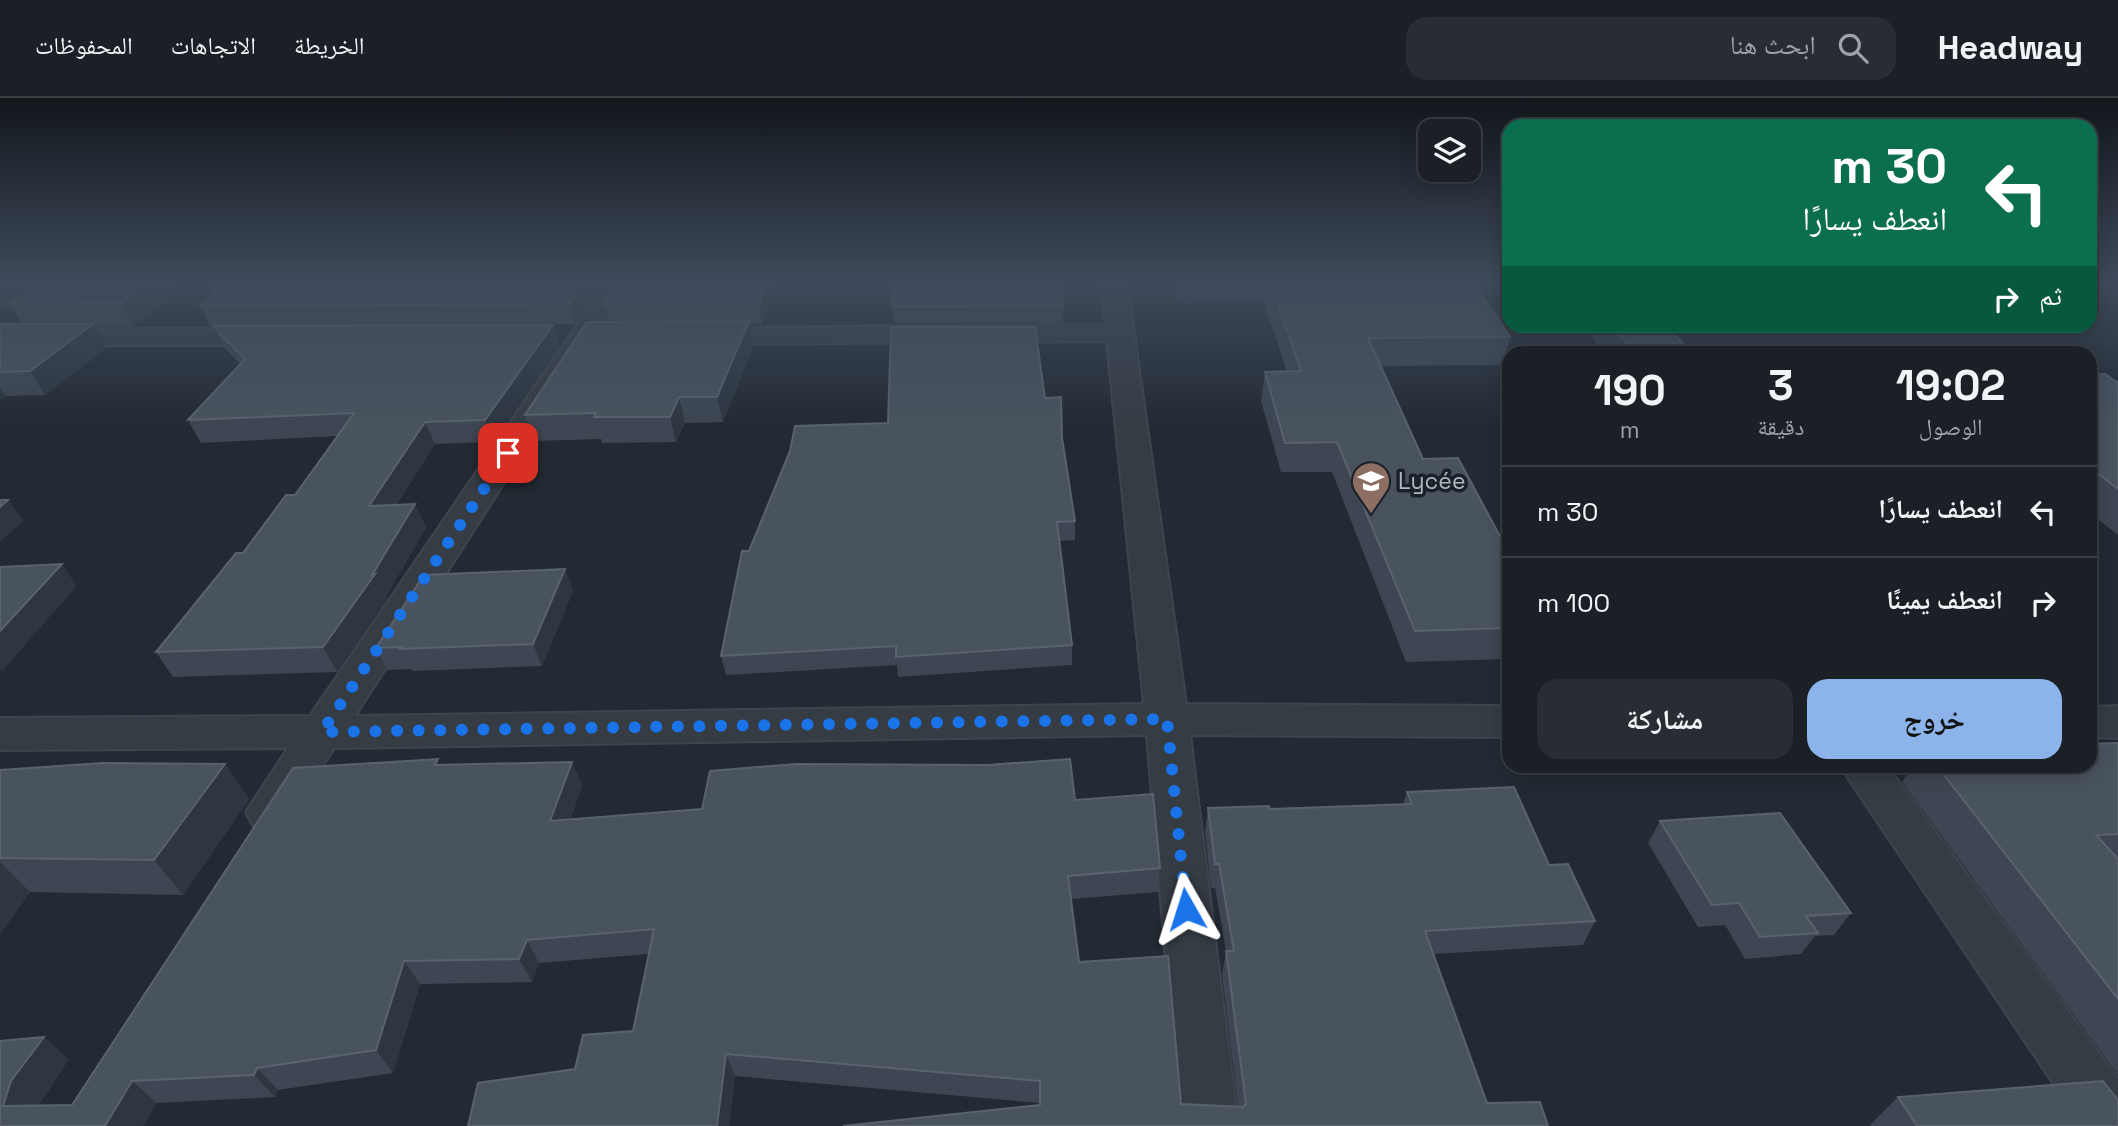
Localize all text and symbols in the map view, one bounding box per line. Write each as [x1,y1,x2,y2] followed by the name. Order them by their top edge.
[1406,17,1896,80] search box
[1938,27,2083,69] text: Headway
[1730,28,1816,62] text: ابحث هنا
[1834,29,1872,67] icon: search
[35,30,133,61] text: المحفوظات
[171,30,256,61] text: الاتجاهات
[294,30,365,61] text: الخريطة
[1418,119,1481,182] map controls
[1418,119,1481,182] button: layers
[1831,135,1947,197] text: 30 m
[1971,147,2062,238] icon: left
[1803,199,1947,239] text: انعطف يسارًا
[2039,279,2062,313] text: ثم
[1987,280,2025,318] icon: right
[1768,359,1794,412] text: 3
[1896,359,2005,412] text: 19:02
[1594,364,1666,417] text: 190
[1757,412,1804,442] text: دقيقة
[1919,412,1982,442] text: الوصول
[1620,415,1640,445] text: m
[478,423,538,483] pin
[489,434,527,472] icon: arrive
[1350,460,1392,515] school or university icon: Lycée
[1398,466,1466,496] place label: Lycée
[1879,492,2003,526] text: انعطف يسارًا
[2024,493,2062,531] icon: left
[1537,495,1598,529] text: 30 m
[1886,583,2003,617] text: انعطف يمينًا
[2024,584,2062,622] icon: right
[1537,586,1610,620] text: 100 m
[1537,679,1793,759] button: مشاركة
[1807,679,2062,759] button: خروج
[1149,872,1223,946] position arrow

